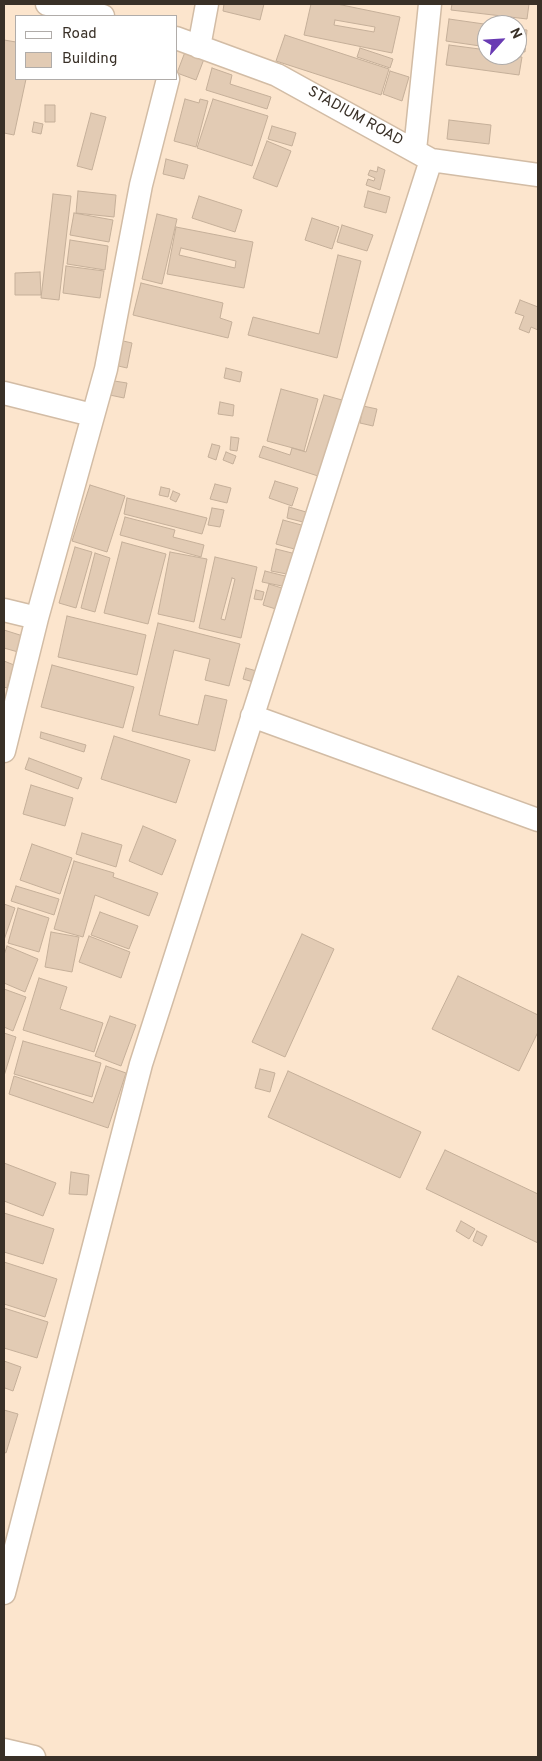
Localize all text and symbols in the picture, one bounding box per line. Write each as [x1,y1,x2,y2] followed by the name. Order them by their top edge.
[15,15,178,80] legend
[477,15,527,65] north arrow
[62,25,97,44] text: Road
[505,25,525,42] text: N
[62,50,117,69] text: Building
[304,83,406,151] street label: STADIUM ROAD

